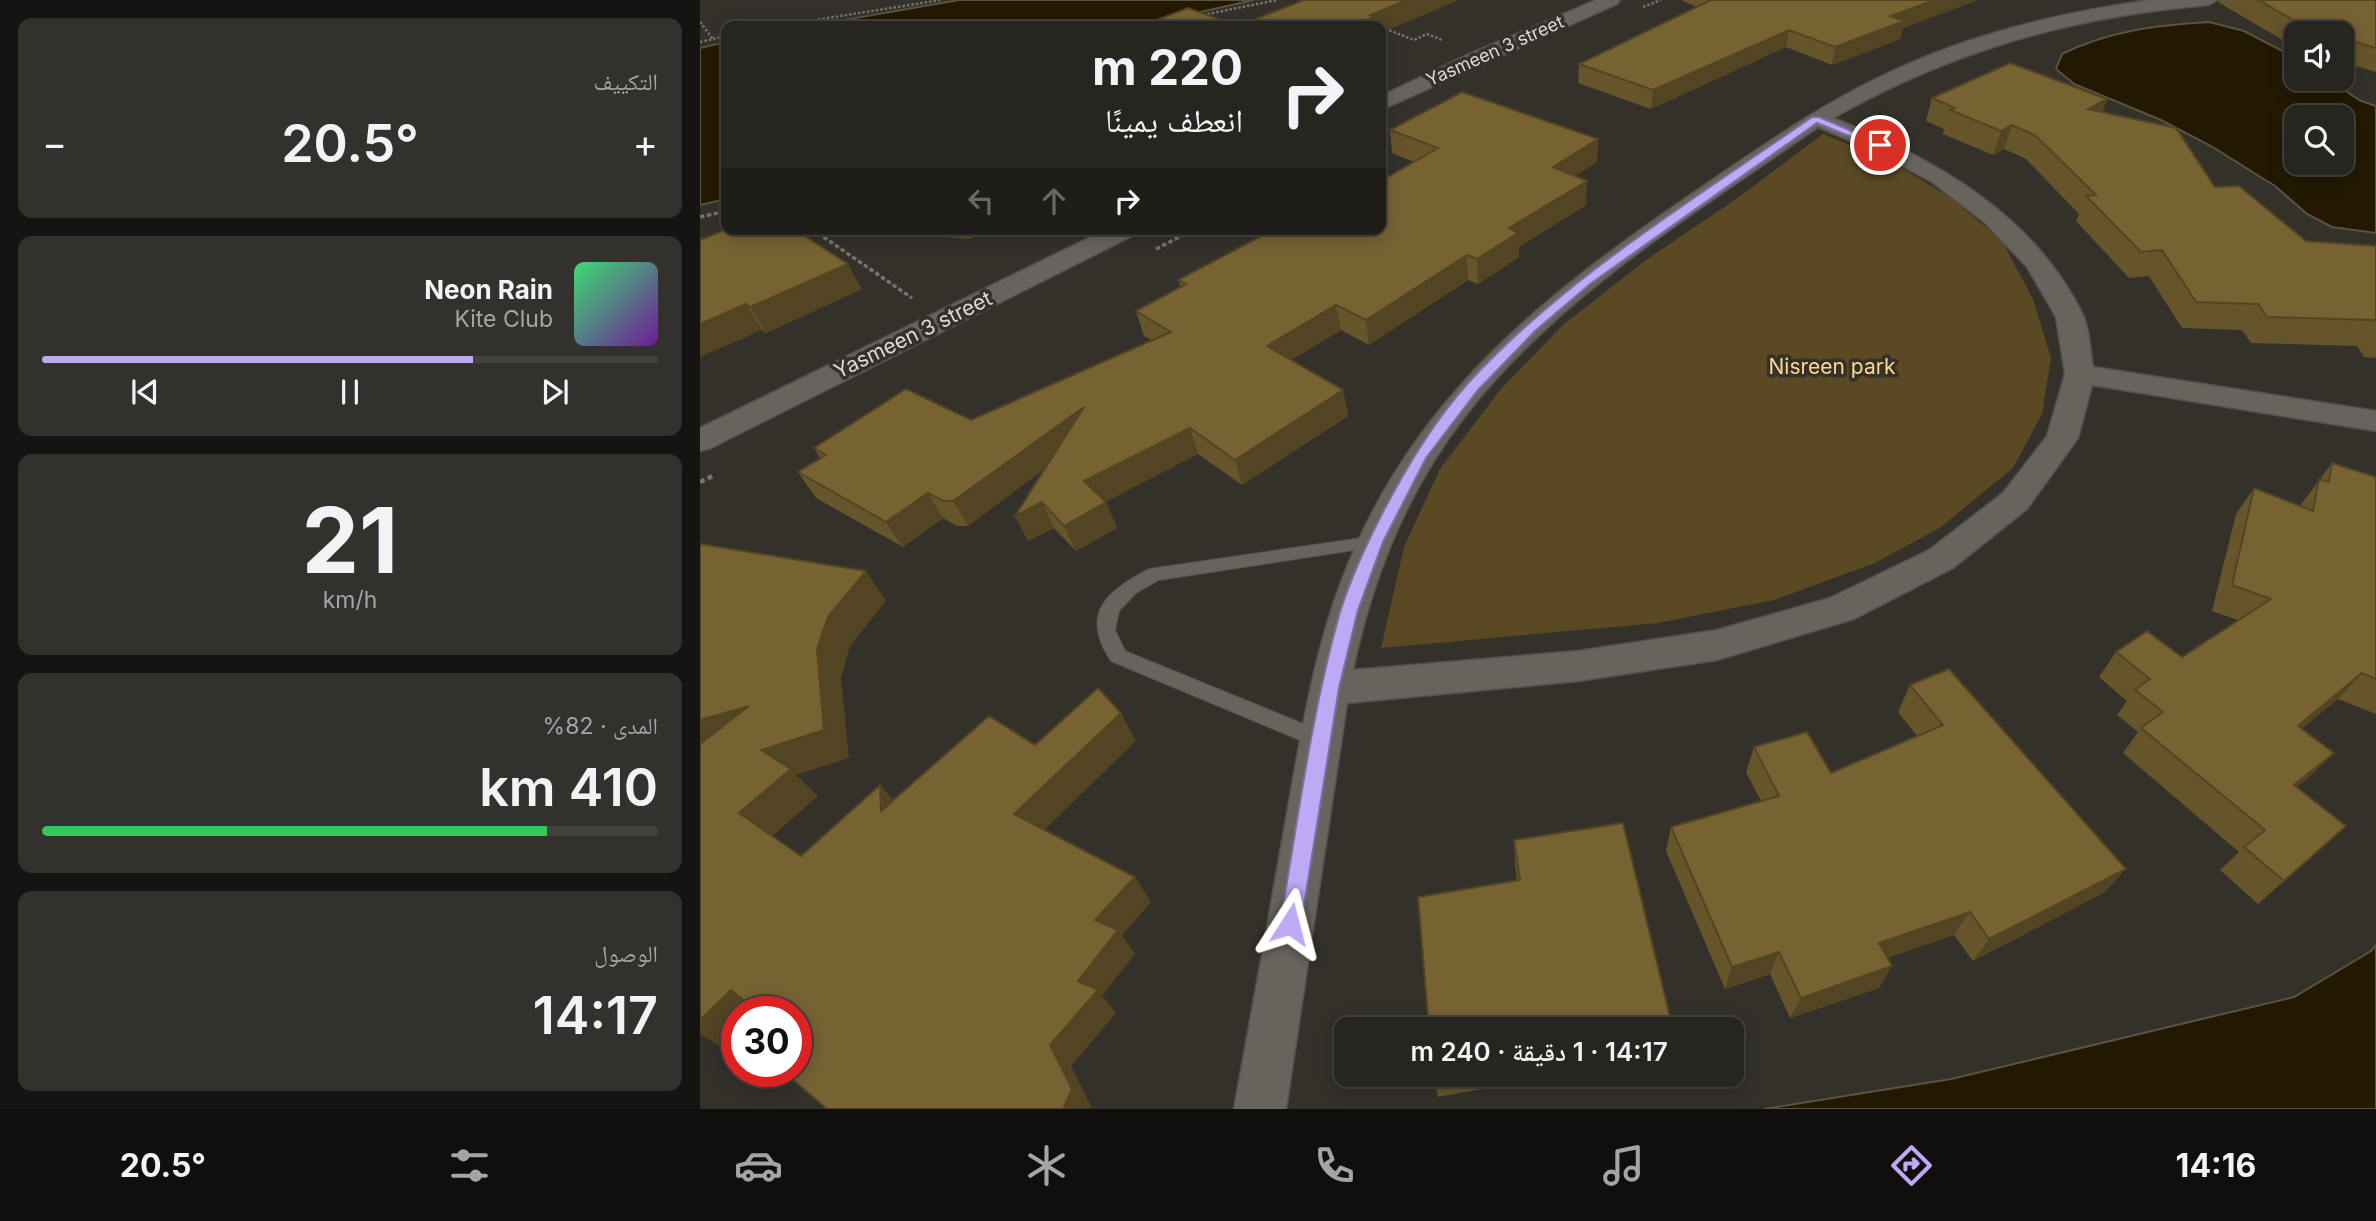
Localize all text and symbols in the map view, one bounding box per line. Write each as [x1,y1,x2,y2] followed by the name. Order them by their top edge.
[1423,11,1567,90] street label: Yasmeen 3 street
[2284,21,2354,175] map controls
[2284,21,2354,91] button: sound
[1092,38,1243,97] text: 220 m
[1267,49,1358,140] icon: right
[593,68,658,96] text: التكييف
[1105,101,1243,140] text: انعطف يمينًا
[2284,105,2354,175] button: search
[281,112,419,175] text: 20.5°
[1850,115,1910,175] pin
[42,120,67,166] text: −
[633,120,658,166] text: +
[1861,126,1899,164] icon: arrive
[962,182,1000,220] icon: left
[1035,182,1073,220] icon: ahead
[1108,182,1146,220] icon: right
[424,274,553,305] text: Neon Rain
[830,285,996,384] street label: Yasmeen 3 street
[454,305,553,333] text: Kite Club
[1769,354,1896,379] park label: Nisreen park
[126,373,164,411] icon: previous
[331,373,369,411] icon: pause
[536,373,574,411] icon: next
[302,485,398,595] text: 21
[323,586,377,614] text: km/h
[543,712,658,740] text: المدى · 82%
[479,756,658,819] text: 410 km
[1253,887,1327,961] position arrow
[594,940,658,968] text: الوصول
[533,984,658,1047] text: 14:17
[721,996,812,1087] speed limit sign: 30
[1410,1036,1668,1067] text: 14:17 · 1 دقيقة · 240 m
[445,1141,494,1190] icon: filters
[734,1141,783,1190] icon: car
[1022,1141,1071,1190] icon: climate
[1310,1141,1359,1190] icon: phone
[1599,1141,1648,1190] icon: music
[1887,1141,1936,1190] icon: directions
[120,1146,206,1185] text: 20.5°
[2176,1146,2256,1185] text: 14:16

